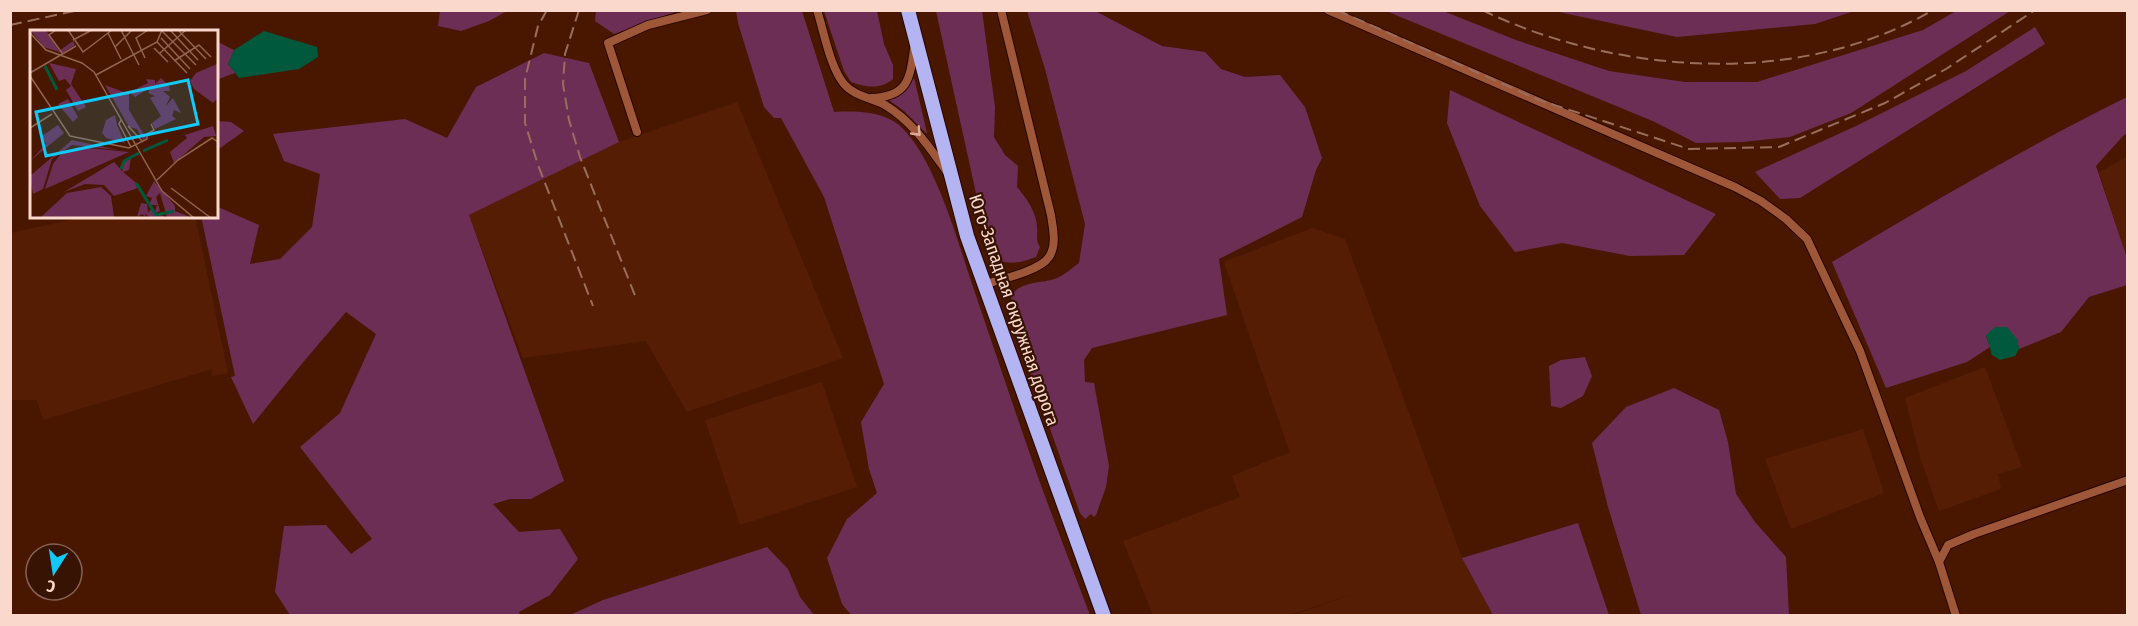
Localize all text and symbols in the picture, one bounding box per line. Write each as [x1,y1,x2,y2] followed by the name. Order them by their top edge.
[30,30,218,218] inset map
[910,125,921,136] one-way arrow
[964,191,1064,429] street label: Юго-Западная окружная дорога
[24,542,84,602] north arrow
[44,576,57,596] text: С

